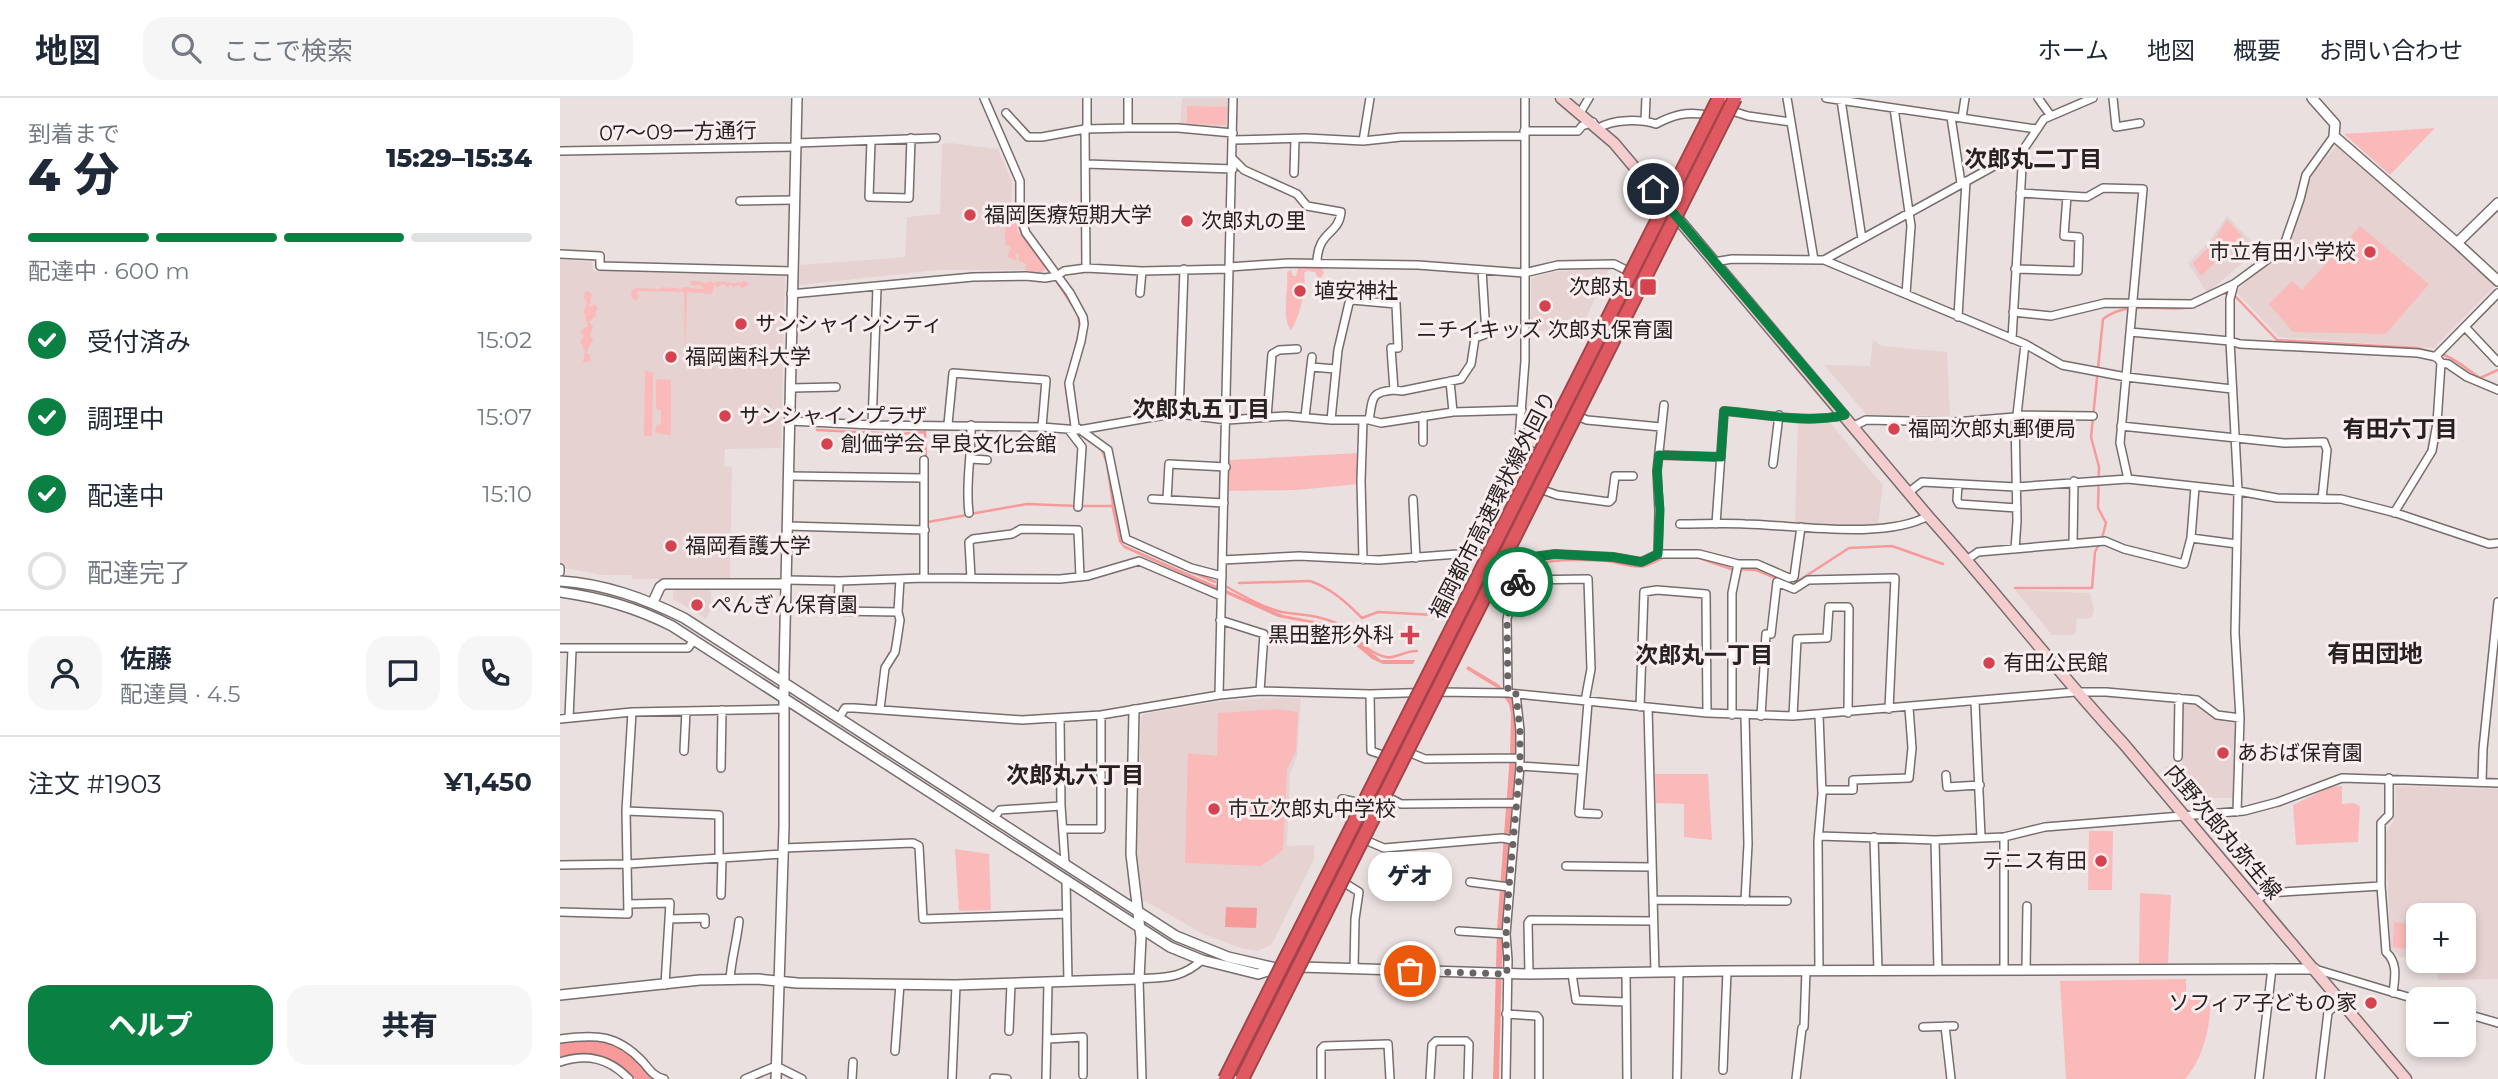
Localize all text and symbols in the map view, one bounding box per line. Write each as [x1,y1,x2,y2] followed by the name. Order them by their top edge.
[143,17,633,80] search box
[167,29,205,67] icon: search
[35,30,101,70] text: 地図
[223,35,353,67] text: ここで検索
[2038,36,2109,65] text: ホーム
[2147,36,2195,65] text: 地図
[2233,36,2281,65] text: 概要
[2319,36,2463,65] text: お問い合わせ
[599,118,757,145] street label: 07～09一方通行
[28,120,120,148] text: 到着まで
[386,142,532,174] text: 15:29–15:34
[1964,145,2102,173] district label: 次郎丸二丁目
[28,146,120,203] text: 4 分
[1623,159,1683,219] pin
[1634,170,1672,208] icon: home
[984,202,1152,227] place label: 福岡医療短期大学
[962,207,978,223] marker: 福岡医療短期大学
[1201,208,1306,233] place label: 次郎丸の里
[1179,213,1195,229] marker: 次郎丸の里
[2209,239,2356,264] place label: 市立有田小学校
[2362,244,2378,260] marker: 市立有田小学校
[28,257,190,285] text: 配達中 · 600 m
[1569,274,1632,299] place label: 次郎丸
[1638,277,1658,297] marker: 次郎丸
[1314,278,1398,303] place label: 埴安神社
[1292,283,1308,299] marker: 埴安神社
[1537,298,1553,314] marker: ニチイキッズ 次郎丸保育園
[755,311,943,336] place label: サンシャインシティ
[733,316,749,332] marker: サンシャインシティ
[1416,317,1674,342] place label: ニチイキッズ 次郎丸保育園
[28,321,66,359] icon: check
[87,326,191,358] text: 受付済み
[478,326,532,354] text: 15:02
[685,344,811,369] place label: 福岡歯科大学
[663,349,679,365] marker: 福岡歯科大学
[1424,387,1561,623] street label: 福岡都市高速環状線外回り
[1132,395,1270,423] district label: 次郎丸五丁目
[28,398,66,436] icon: check
[87,403,165,435] text: 調理中
[477,403,532,431] text: 15:07
[739,403,927,428] place label: サンシャインプラザ
[717,408,733,424] marker: サンシャインプラザ
[2343,415,2458,443] district label: 有田六丁目
[1908,416,2076,441] place label: 福岡次郎丸郵便局
[1886,421,1902,437] marker: 福岡次郎丸郵便局
[841,431,1057,456] place label: 創価学会 早良文化会館
[819,436,835,452] marker: 創価学会 早良文化会館
[28,475,66,513] icon: check
[87,480,165,512] text: 配達中
[482,480,532,508] text: 15:10
[685,533,811,558] place label: 福岡看護大学
[663,538,679,554] marker: 福岡看護大学
[1483,547,1553,617] courier
[87,557,191,589] text: 配達完了
[1499,563,1537,601] icon: bike
[711,592,858,617] place label: ぺんぎん保育園
[689,597,705,613] marker: ぺんぎん保育園
[1268,622,1394,647] place label: 黒田整形外科
[1400,625,1420,645] marker: 黒田整形外科
[28,636,102,710] button: person
[366,636,440,710] button: chat
[458,636,532,710] button: phone
[2327,639,2423,668] district label: 有田団地
[1635,641,1773,669] district label: 次郎丸一丁目
[120,643,172,675] text: 佐藤
[2003,650,2108,675] place label: 有田公民館
[1981,655,1997,671] marker: 有田公民館
[120,680,240,708] text: 配達員 · 4.5
[2237,740,2363,765] place label: あおば保育園
[2215,745,2231,761] marker: あおば保育園
[2160,759,2287,904] street label: 内野次郎丸弥生線
[1006,761,1144,789] district label: 次郎丸六丁目
[444,766,532,798] text: ¥1,450
[28,768,162,800] text: 注文 #1903
[1228,796,1396,821] place label: 市立次郎丸中学校
[1206,801,1222,817] marker: 市立次郎丸中学校
[1982,848,2087,873] place label: テニス有田
[1368,852,1452,901] callout: ゲオ
[2093,853,2109,869] marker: テニス有田
[1387,862,1433,890] text: ゲオ
[2406,903,2476,1057] map controls
[2406,903,2476,973] button: +
[1380,941,1440,1001] pin
[1391,952,1429,990] icon: bag
[28,985,273,1065] button: ヘルプ
[287,985,532,1065] button: 共有
[2406,987,2476,1057] button: −
[2168,990,2357,1015] place label: ソフィア子どもの家
[2363,995,2379,1011] marker: ソフィア子どもの家

